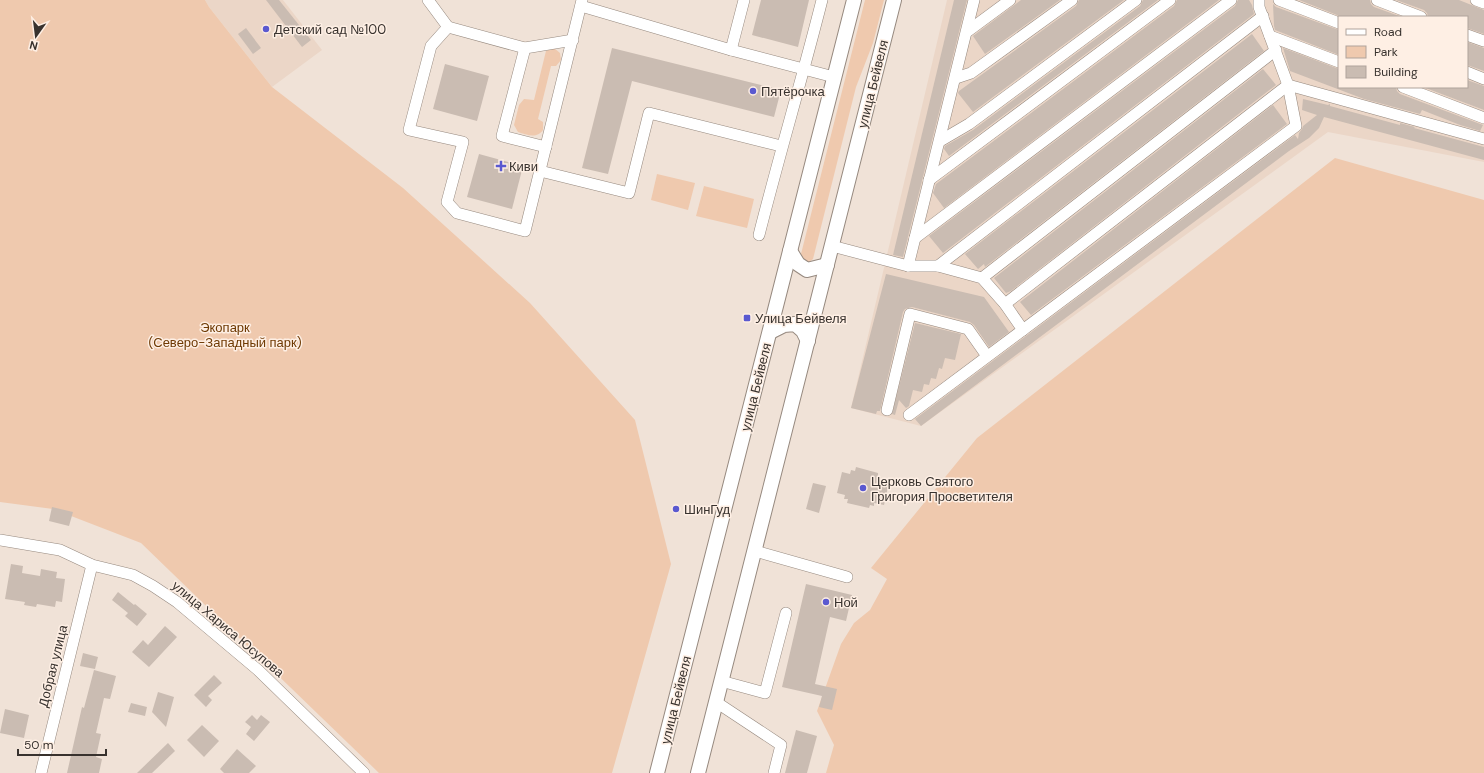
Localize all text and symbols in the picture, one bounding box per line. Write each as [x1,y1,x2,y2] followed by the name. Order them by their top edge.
[16,16,56,56] north arrow
[1338,16,1468,88] legend
[274,21,386,38] place label: Детский сад №100
[261,24,271,34] marker: Детский сад №100
[1374,24,1402,40] text: Road
[28,38,39,53] text: N
[854,38,892,130] street label: улица Бейвеля
[1374,44,1398,60] text: Park
[1374,64,1418,80] text: Building
[761,83,825,100] place label: Пятёрочка
[748,86,758,96] marker: Пятёрочка
[509,158,538,175] place label: Киви
[496,161,506,171] marker: Киви
[755,310,847,327] place label: Улица Бейвеля
[742,313,752,323] marker: Улица Бейвеля
[148,319,302,351] park label: Экопарк (Северо-Западный парк)
[737,341,775,433] street label: улица Бейвеля
[871,473,1013,505] place label: Церковь Святого Григория Просветителя
[858,483,868,493] marker: Церковь Святого Григория Просветителя
[684,501,731,518] place label: ШинГуд
[671,504,681,514] marker: ШинГуд
[168,577,288,681] street label: улица Хариса Юсупова
[834,594,858,611] place label: Ной
[821,597,831,607] marker: Ной
[35,622,72,709] street label: Добрая улица
[657,654,695,746] street label: улица Бейвеля
[18,731,106,757] scale bar
[24,737,53,753] text: 50 m

